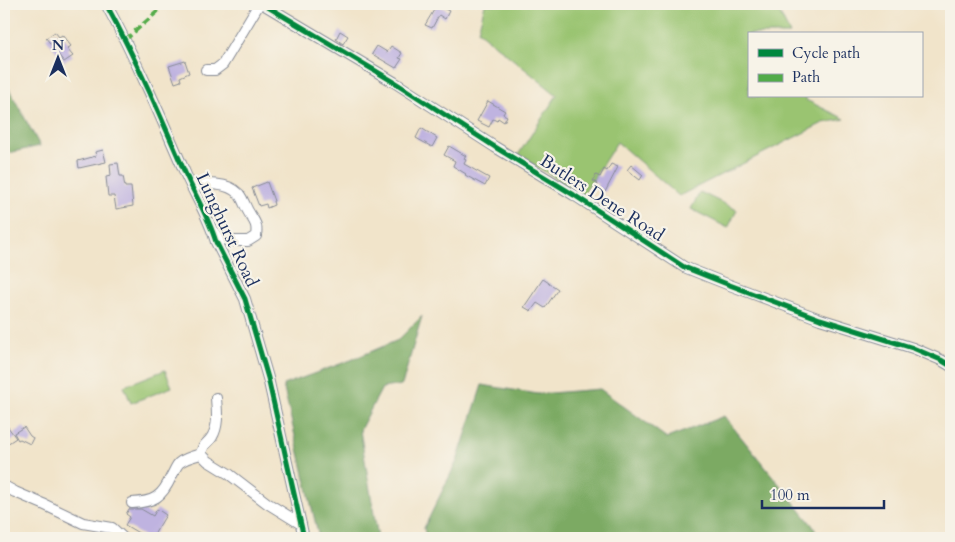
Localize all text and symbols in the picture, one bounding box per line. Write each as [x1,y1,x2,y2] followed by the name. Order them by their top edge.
[32,32,82,82] north arrow
[748,32,922,98] legend
[52,36,64,55] text: N
[792,43,861,63] text: Cycle path
[792,67,821,87] text: Path
[535,148,669,248] street label: Butlers Dene Road
[190,169,265,292] street label: Lunghurst Road
[762,477,885,509] scale bar
[770,485,810,505] text: 100 m

